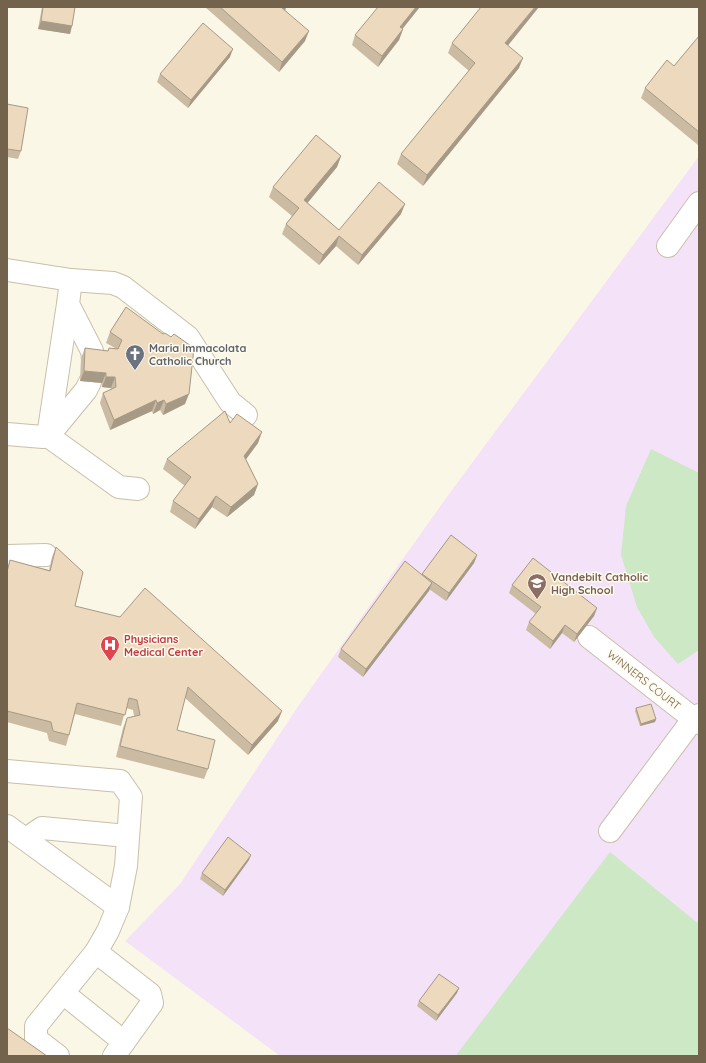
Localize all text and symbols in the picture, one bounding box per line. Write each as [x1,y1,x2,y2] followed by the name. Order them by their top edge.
[149,341,246,368] place label: Maria Immacolata Catholic Church
[124,343,146,371] church icon: Maria Immacolata Catholic Church
[551,570,648,597] place label: Vandebilt Catholic High School
[526,572,548,600] school or university icon: Vandebilt Catholic High School
[124,632,204,659] place label: Physicians Medical Center
[99,634,121,662] hospital icon: Physicians Medical Center
[604,647,684,713] street label: WINNERS COURT

